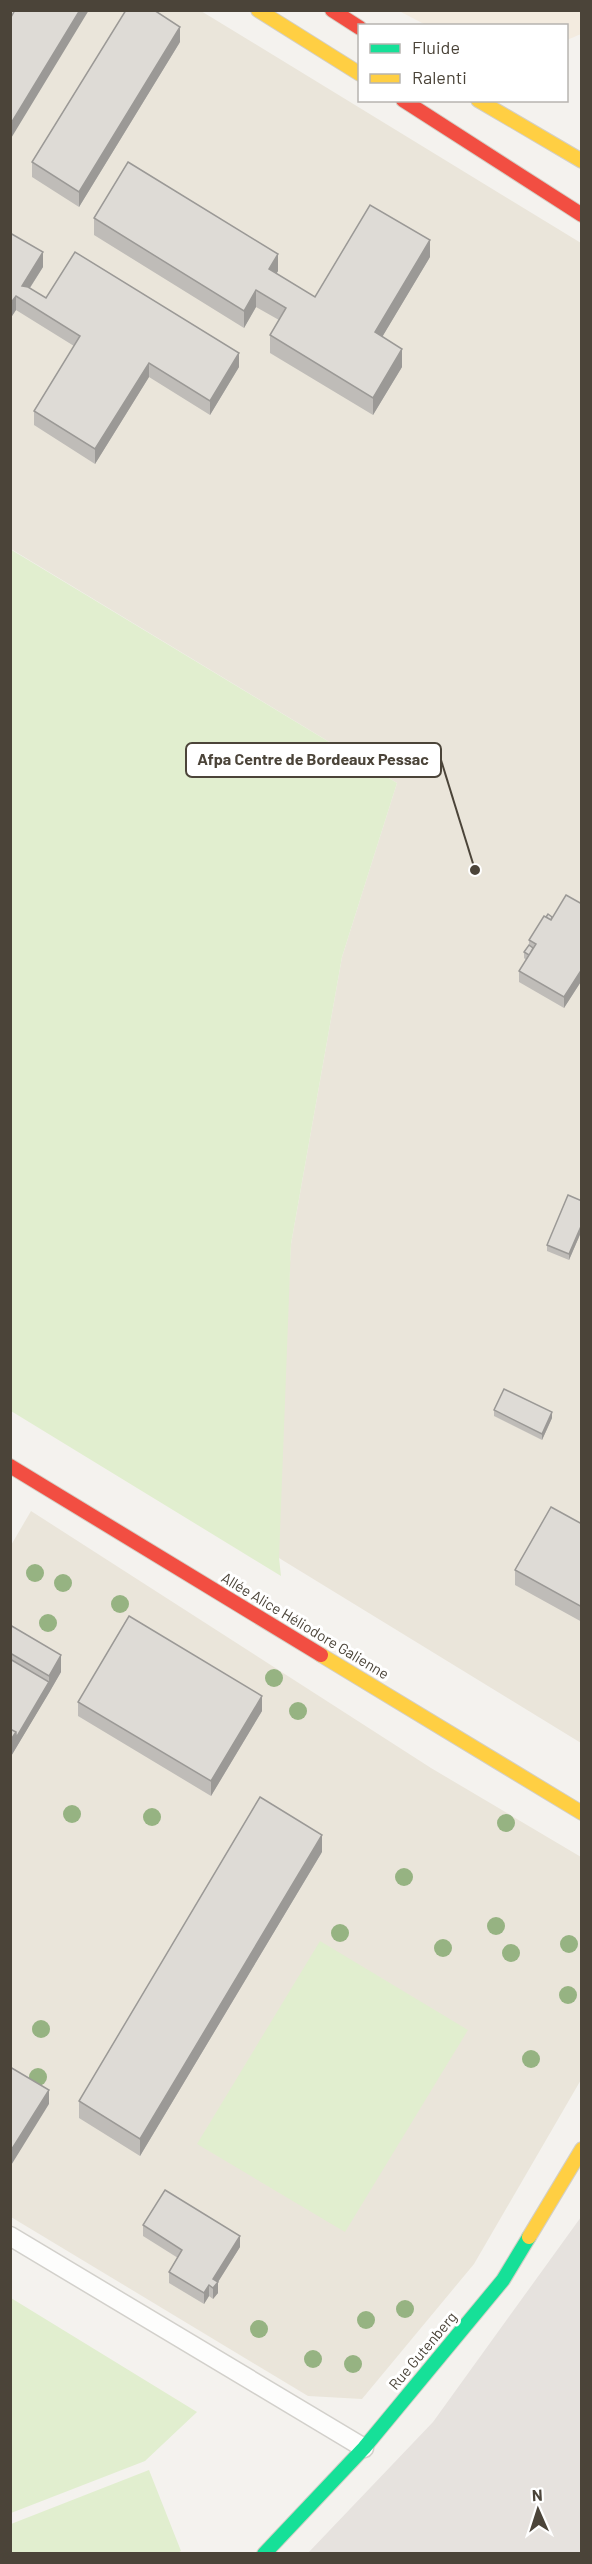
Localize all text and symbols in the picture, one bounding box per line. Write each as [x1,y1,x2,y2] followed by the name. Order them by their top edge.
[358,24,568,102] legend
[412,36,460,58] text: Fluide
[412,66,467,88] text: Ralenti
[186,743,441,777] callout: Afpa Centre de Bordeaux Pessac
[197,749,429,768] text: Afpa Centre de Bordeaux Pessac
[218,1568,393,1682] street label: Allée Alice Héliodore Galienne
[384,2308,460,2393] street label: Rue Gutenberg
[508,2480,568,2540] north arrow
[531,2485,543,2504] text: N

